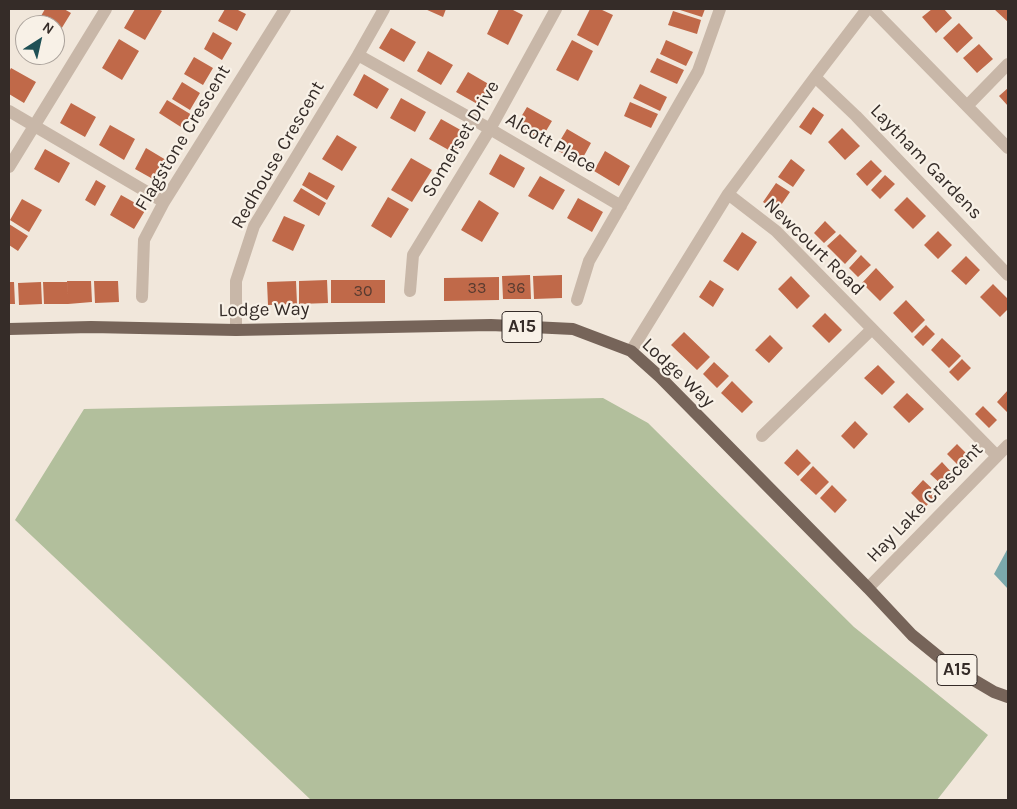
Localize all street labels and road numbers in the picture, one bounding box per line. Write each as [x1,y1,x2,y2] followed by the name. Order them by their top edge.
[130,61,236,215] street label: Flagstone Crescent
[226,77,330,233] street label: Redhouse Crescent
[417,77,505,201] street label: Somerset Drive
[865,100,987,224] street label: Laytham Gardens
[502,108,600,178] street label: Alcott Place
[759,193,869,301] street label: Newcourt Road
[218,298,310,322] street label: Lodge Way
[502,312,542,342] road number: A15
[637,334,719,412] street label: Lodge Way
[862,439,988,567] street label: Hay Lake Crescent
[937,654,977,686] road number: A15

